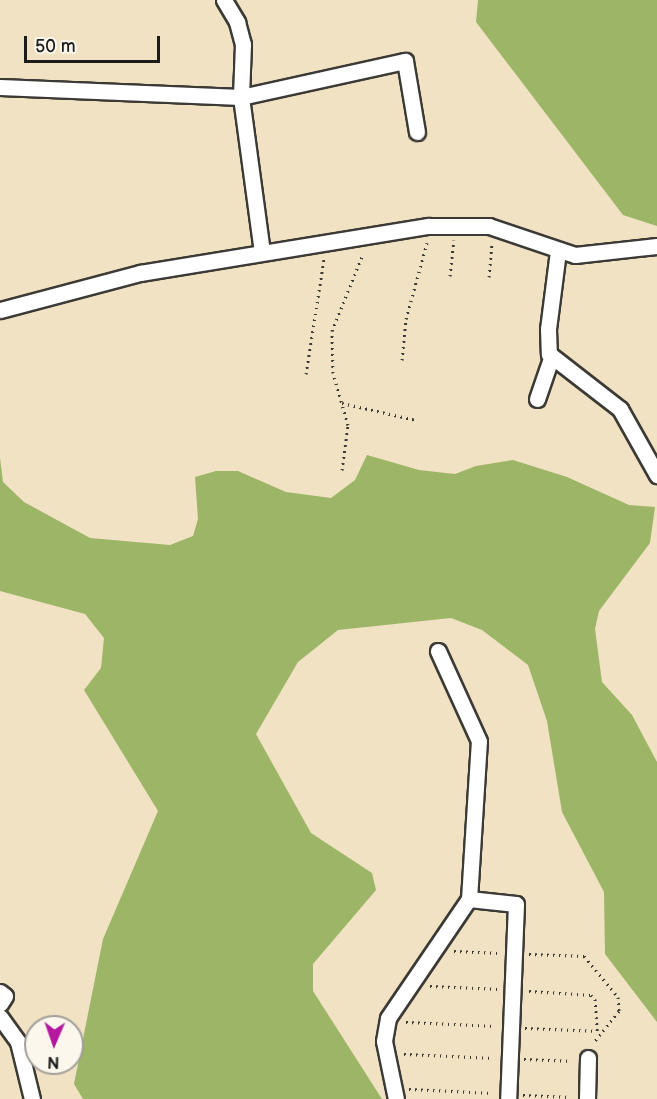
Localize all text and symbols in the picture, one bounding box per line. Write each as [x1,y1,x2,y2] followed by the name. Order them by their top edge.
[27,24,164,62] scale bar
[35,36,76,57] text: 50 m
[24,1015,84,1075] north arrow
[47,1052,60,1071] text: N

